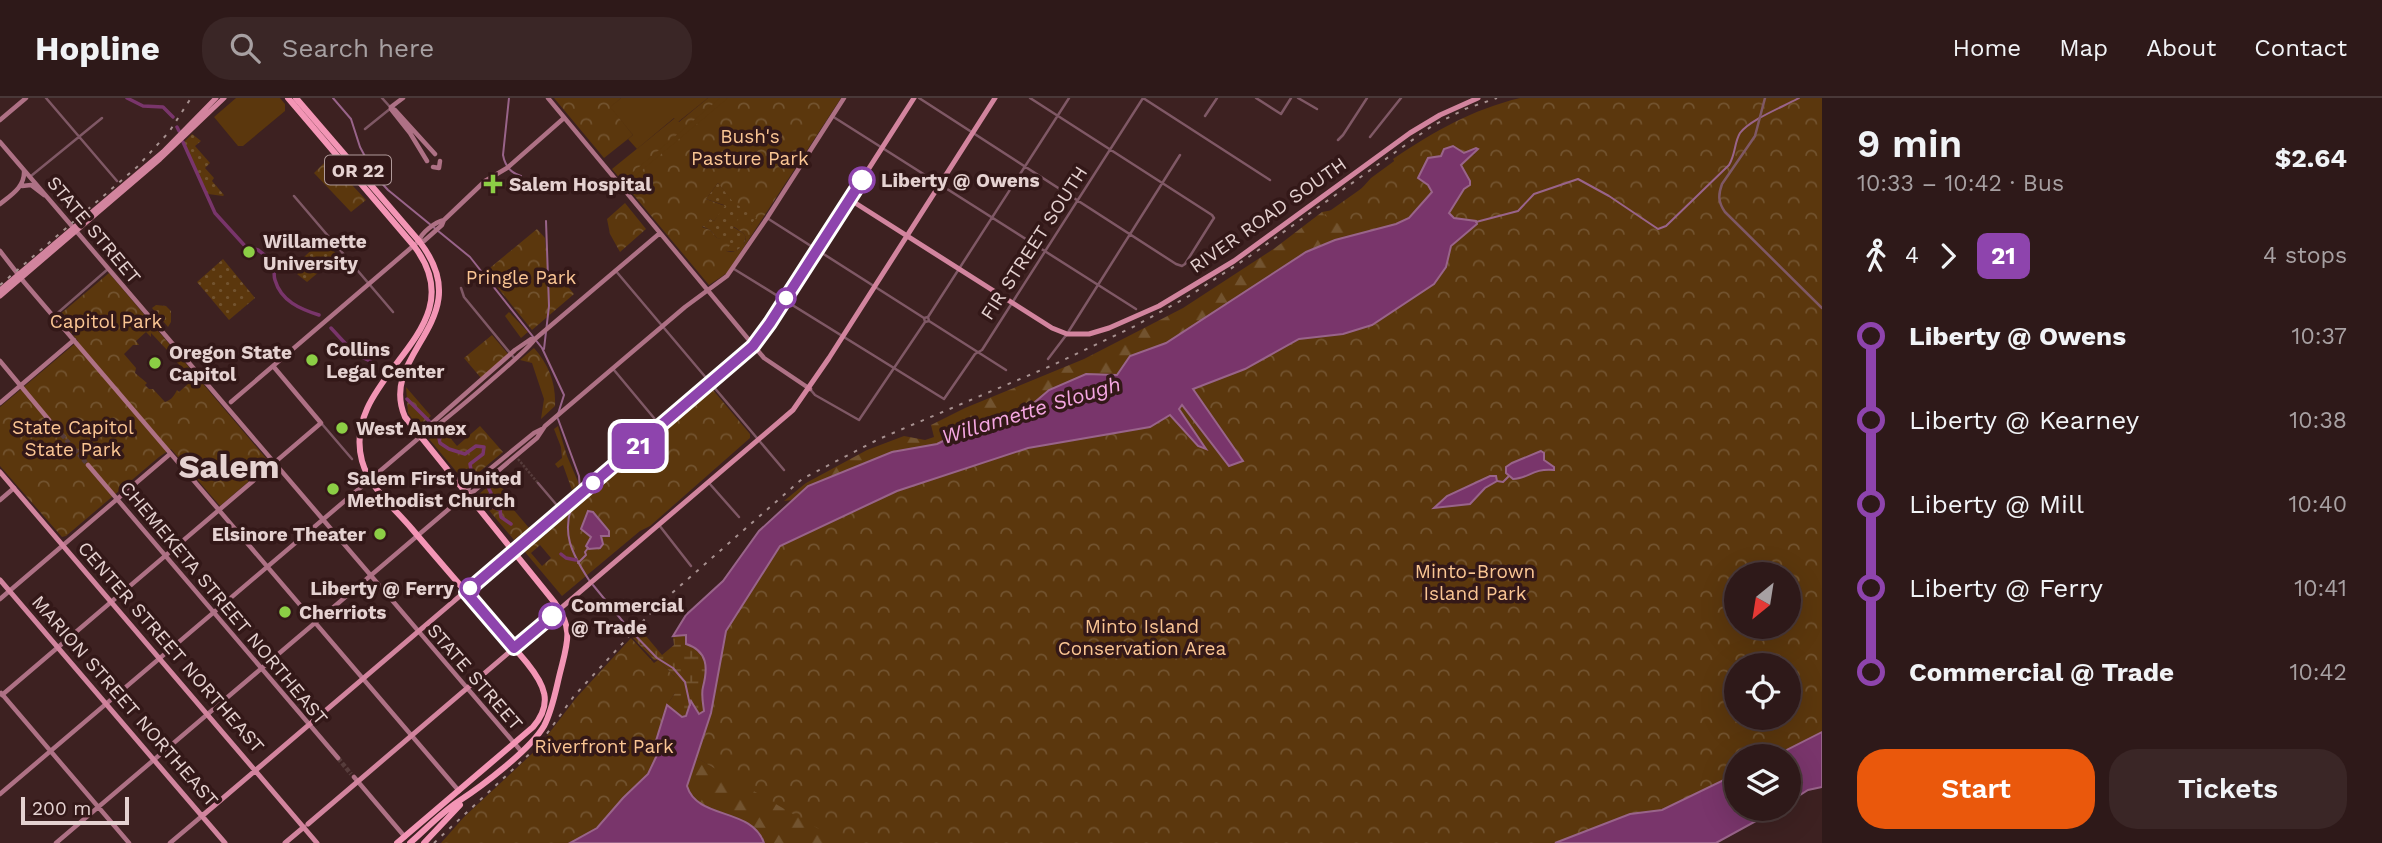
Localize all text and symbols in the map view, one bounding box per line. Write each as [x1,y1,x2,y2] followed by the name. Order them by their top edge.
[202,17,692,80] search box
[35,29,160,68] text: Hopline
[226,29,264,67] icon: search
[282,33,434,63] text: Search here
[1953,34,2021,62] text: Home
[2059,34,2108,62] text: Map
[2146,34,2216,62] text: About
[2254,34,2347,62] text: Contact
[1857,122,1962,166] text: 9 min
[691,125,809,170] park label: Bush's Pasture Park
[2275,143,2347,173] text: $2.64
[1185,152,1351,278] street label: RIVER ROAD SOUTH
[325,156,391,184] road number: OR 22
[976,162,1092,324] street label: FIR STREET SOUTH
[849,167,875,193] marker: Liberty @ Owens
[881,169,1040,192] place label: Liberty @ Owens
[1857,170,2064,197] text: 10:33 – 10:42 · Bus
[42,171,146,289] street label: STATE STREET
[509,173,652,196] place label: Salem Hospital
[483,174,503,194] marker: Salem Hospital
[263,230,367,275] place label: Willamette University
[1857,237,1895,275] icon: walk
[1929,237,1967,275] icon: forward
[1905,242,1919,269] text: 4
[1991,242,2016,270] text: 21
[2263,242,2347,269] text: 4 stops
[241,244,257,260] marker: Willamette University
[466,266,576,289] park label: Pringle Park
[776,288,796,308] unlabelled marker
[50,310,163,333] park label: Capitol Park
[1909,321,2126,351] text: Liberty @ Owens
[2292,323,2347,350] text: 10:37
[326,338,445,383] place label: Collins Legal Center
[169,341,292,386] place label: Oregon State Capitol
[304,352,320,368] marker: Collins Legal Center
[147,355,163,371] marker: Oregon State Capitol
[938,371,1124,449] water label: Willamette Slough
[1909,405,2139,435] text: Liberty @ Kearney
[2289,407,2347,434] text: 10:38
[12,416,134,461] park label: State Capitol State Park
[356,417,467,440] place label: West Annex
[334,420,350,436] marker: West Annex
[606,423,670,469] line badge: 21
[626,432,650,460] text: 21
[178,447,280,486] district label: Salem
[347,467,522,512] place label: Salem First United Methodist Church
[583,473,603,493] unlabelled marker
[115,477,333,729] street label: CHEMEKETA STREET NORTHEAST
[325,481,341,497] marker: Salem First United Methodist Church
[1909,489,2084,519] text: Liberty @ Mill
[2289,491,2347,518] text: 10:40
[212,523,367,546] place label: Elsinore Theater
[372,526,388,542] marker: Elsinore Theater
[73,537,269,757] street label: CENTER STREET NORTHEAST
[1415,560,1535,605] park label: Minto-Brown Island Park
[1724,562,1801,639] north arrow
[1724,562,1801,821] map controls
[1909,573,2103,603] text: Liberty @ Ferry
[2294,575,2347,602] text: 10:41
[310,577,454,600] place label: Liberty @ Ferry
[460,578,480,598] marker: Liberty @ Ferry
[27,591,223,811] street label: MARION STREET NORTHEAST
[571,594,684,639] place label: Commercial @ Trade
[299,601,386,624] place label: Cherriots
[539,603,565,629] marker: Commercial @ Trade
[277,604,293,620] marker: Cherriots
[1058,615,1227,660] park label: Minto Island Conservation Area
[422,619,528,735] street label: STATE STREET
[1724,653,1801,730] button: locate
[1909,657,2174,687] text: Commercial @ Trade
[2289,659,2347,686] text: 10:42
[534,735,674,758] park label: Riverfront Park
[1724,744,1801,821] button: layers
[1857,749,2095,829] button: Start
[2109,749,2347,829] button: Tickets
[21,794,130,826] scale bar
[32,797,91,820] text: 200 m

